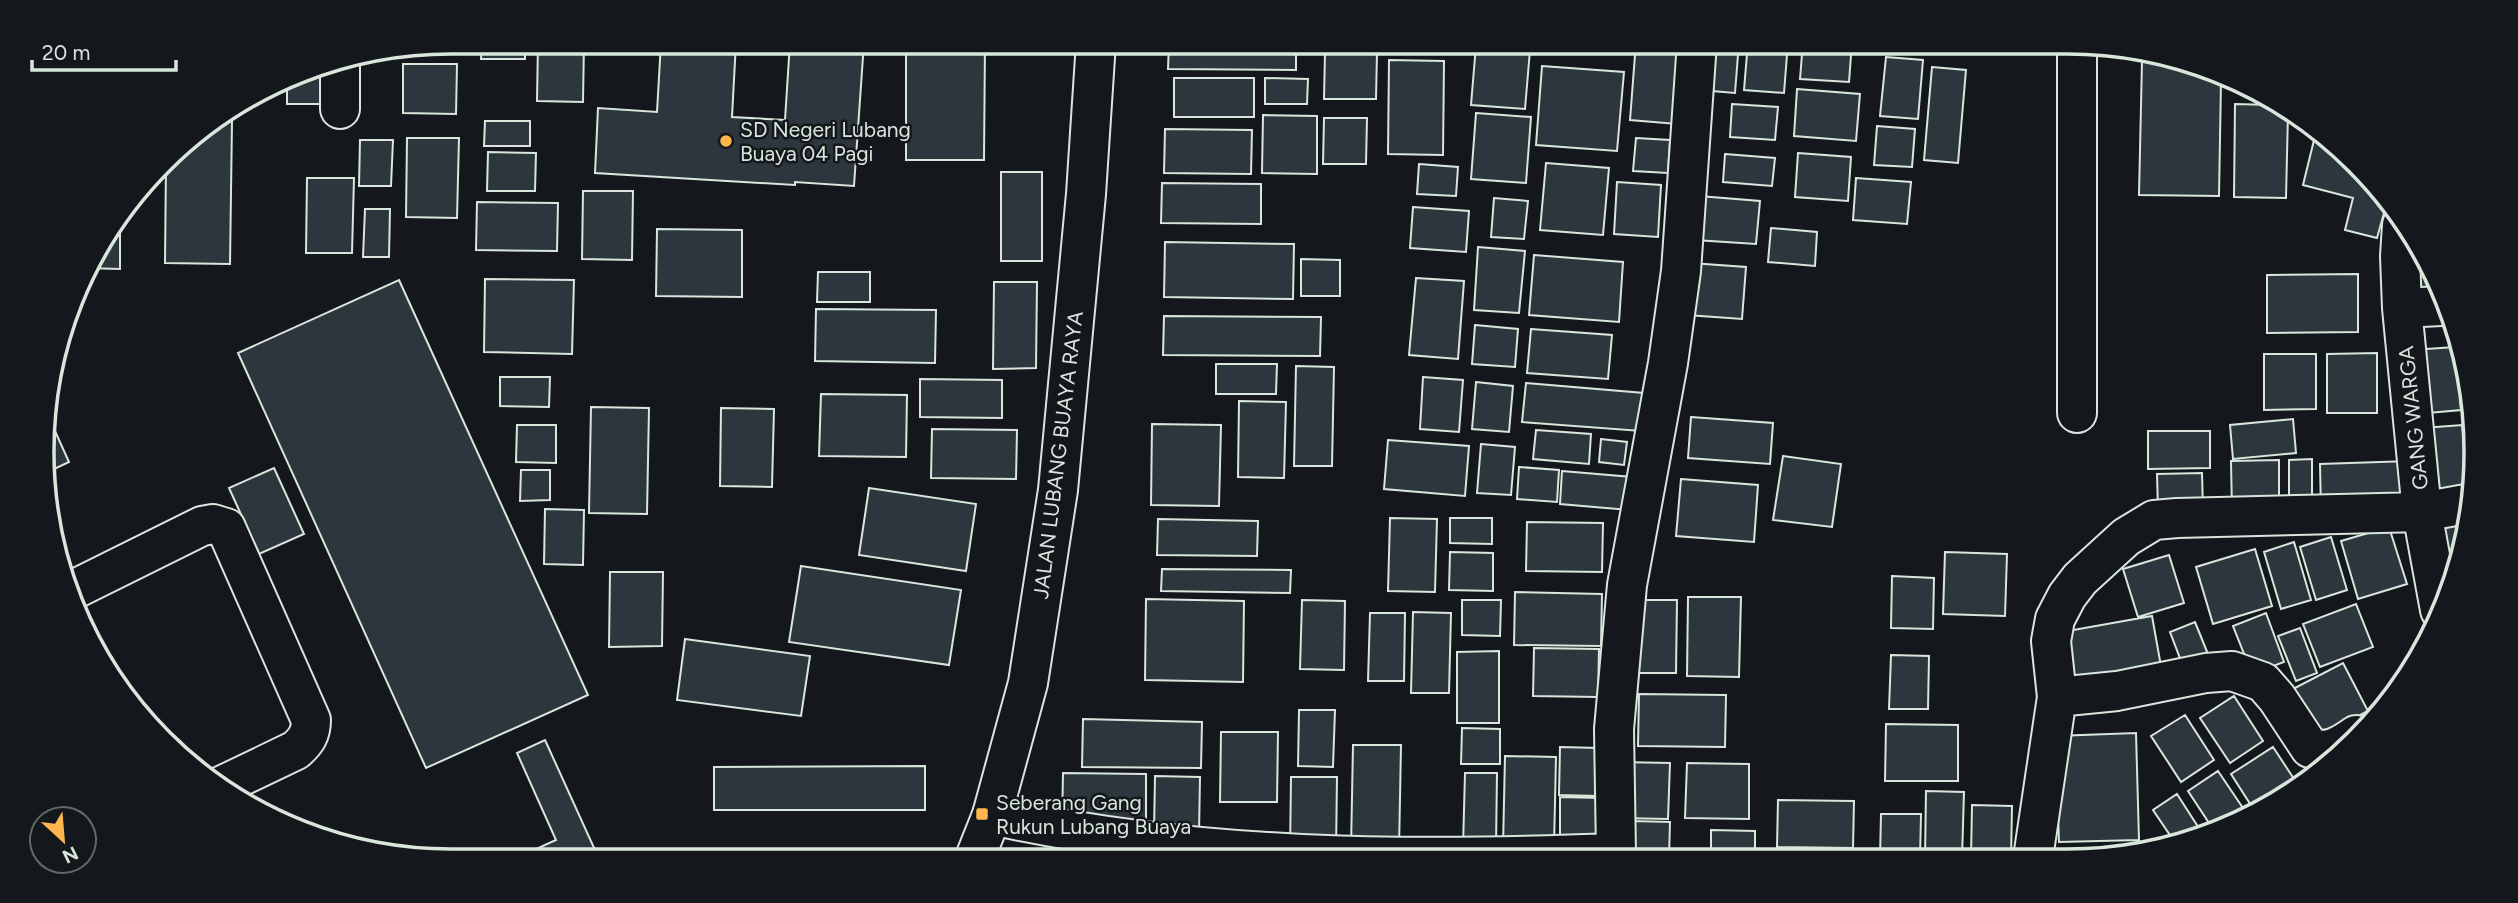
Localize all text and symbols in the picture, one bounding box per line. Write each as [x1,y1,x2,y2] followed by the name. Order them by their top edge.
[32,28,175,72] scale bar
[42,40,90,65] text: 20 m
[740,117,911,166] place label: SD Negeri Lubang Buaya 04 Pagi
[718,133,734,149] marker: SD Negeri Lubang Buaya 04 Pagi
[1028,310,1088,600] street label: JALAN LUBANG BUAYA RAYA
[2393,345,2433,491] street label: GANG WARGA
[996,790,1191,839] place label: Seberang Gang Rukun Lubang Buaya
[28,805,98,875] north arrow
[974,806,990,822] marker: Seberang Gang Rukun Lubang Buaya
[59,841,82,868] text: N

